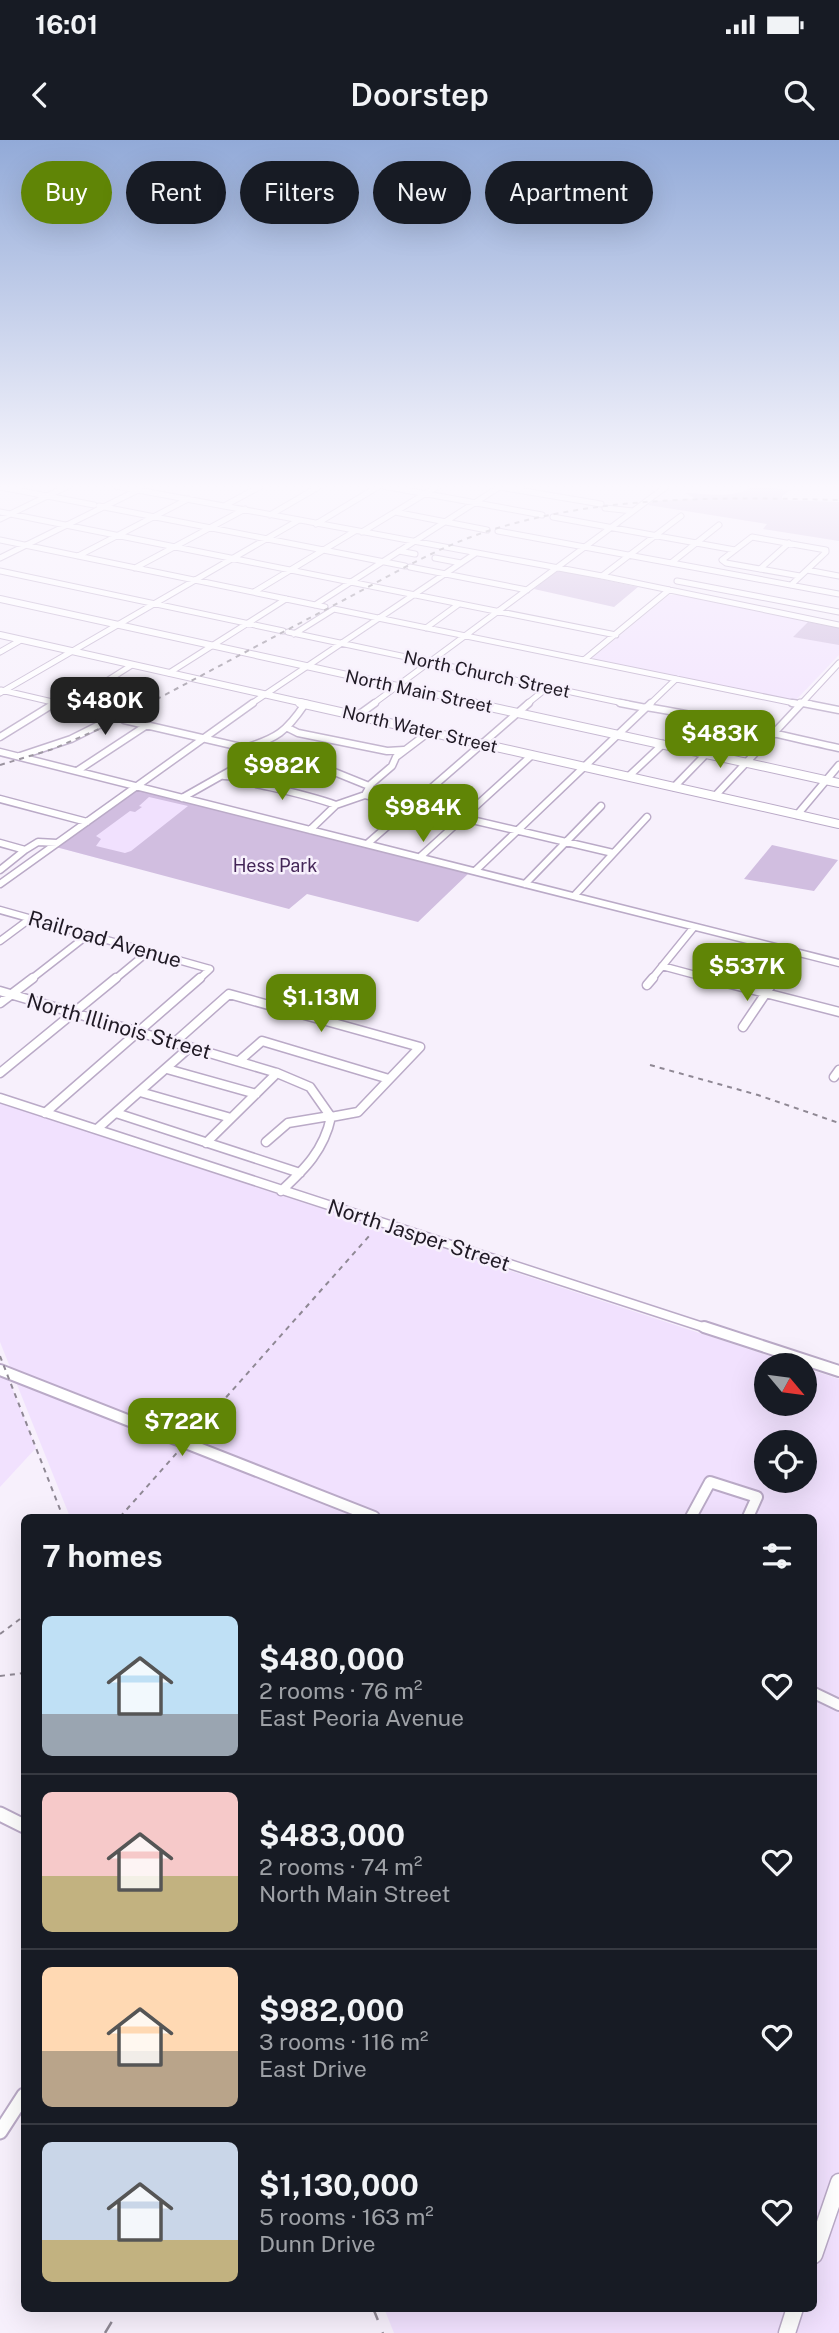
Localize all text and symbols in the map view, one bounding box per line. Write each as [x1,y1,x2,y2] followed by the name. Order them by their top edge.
[35,9,98,40] text: 16:01
[21,76,59,114] icon: back
[350,76,489,113] text: Doorstep
[780,76,818,114] icon: search
[21,161,112,224] chip: Buy
[126,161,226,224] chip: Rent
[240,161,359,224] chip: Filters
[373,161,471,224] chip: New
[485,161,653,224] chip: Apartment
[402,646,572,702] street label: North Church Street
[344,665,494,717] street label: North Main Street
[56,678,154,737] pin: $480K
[66,686,144,713] text: $480K
[340,701,500,757] street label: North Water Street
[671,710,769,770] pin: $483K
[681,719,759,746] text: $483K
[233,742,331,802] pin: $982K
[243,751,321,778] text: $982K
[374,784,472,844] pin: $984K
[384,793,462,820] text: $984K
[233,855,317,876] park label: Hess Park
[25,905,185,973] street label: Railroad Avenue
[698,944,796,1003] pin: $537K
[709,952,785,979] text: $537K
[264,974,378,1034] pin: $1.13M
[282,983,360,1010] text: $1.13M
[24,988,214,1064] street label: North Illinois Street
[325,1194,513,1276] street label: North Jasper Street
[754,1353,817,1416] north arrow
[754,1353,817,1493] map controls
[133,1398,231,1458] pin: $722K
[144,1407,220,1434] text: $722K
[754,1430,817,1493] button: locate
[758,1537,796,1575] icon: filters
[42,1538,163,1574] text: 7 homes
[259,1641,405,1677] text: $480,000
[98,1644,182,1728] icon: home
[758,1667,796,1705] icon: heart
[259,1677,422,1704] text: 2 rooms · 76 m²
[259,1704,464,1731] text: East Peoria Avenue
[259,1817,405,1853] text: $483,000
[98,1820,182,1904] icon: home
[758,1843,796,1881] icon: heart
[259,1853,422,1880] text: 2 rooms · 74 m²
[259,1880,451,1907] text: North Main Street
[259,1992,404,2028] text: $982,000
[98,1995,182,2079] icon: home
[758,2018,796,2056] icon: heart
[259,2028,429,2055] text: 3 rooms · 116 m²
[259,2055,367,2082] text: East Drive
[259,2167,419,2203] text: $1,130,000
[98,2170,182,2254] icon: home
[758,2193,796,2231] icon: heart
[259,2203,434,2230] text: 5 rooms · 163 m²
[259,2230,376,2257] text: Dunn Drive

